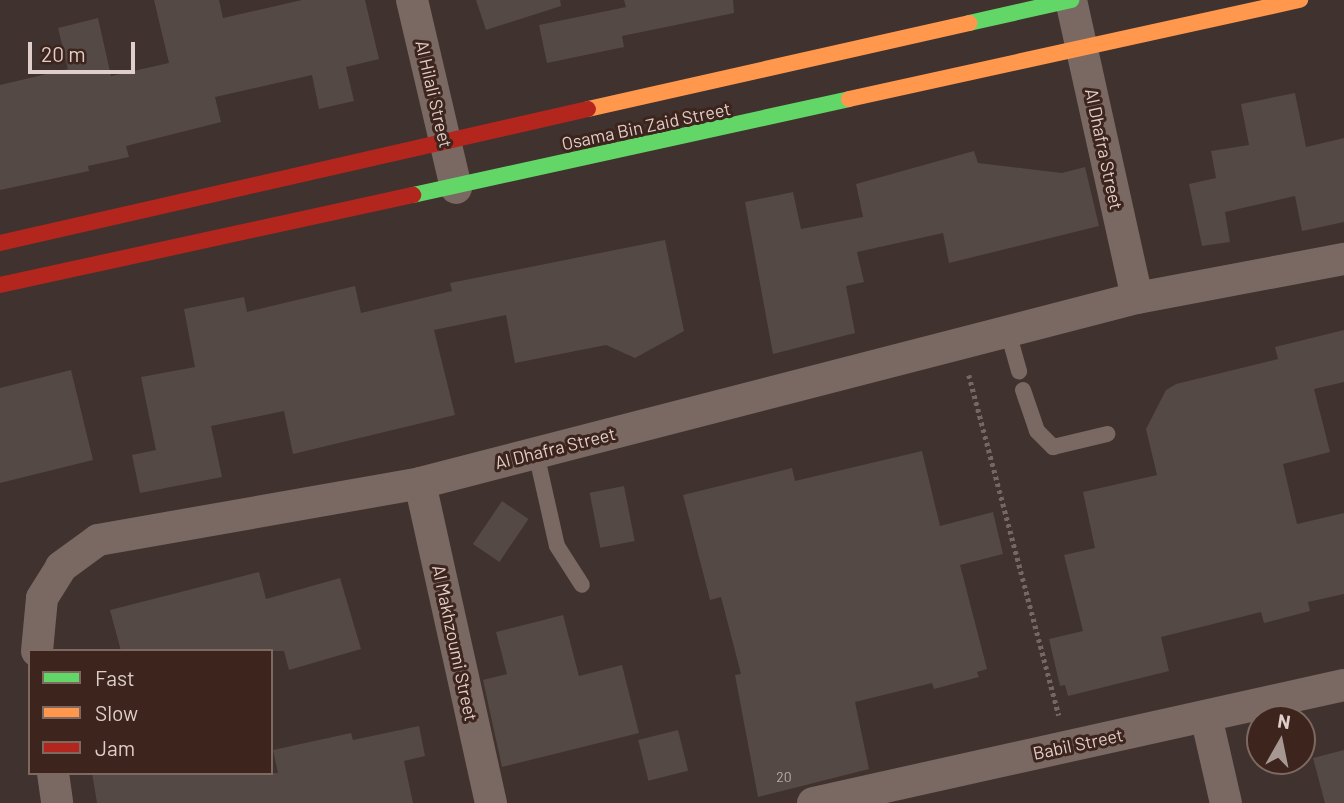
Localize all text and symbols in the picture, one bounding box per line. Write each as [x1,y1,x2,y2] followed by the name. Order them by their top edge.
[32,28,138,72] scale bar
[411,38,457,150] street label: Al Hilali Street
[41,41,86,66] text: 20 m
[1081,86,1127,212] street label: Al Dhafra Street
[560,98,732,154] street label: Osama Bin Zaid Street
[492,423,618,473] street label: Al Dhafra Street
[428,563,482,723] street label: Al Makhzoumi Street
[28,649,273,775] legend
[95,665,135,690] text: Fast
[95,700,138,725] text: Slow
[1246,705,1316,775] north arrow
[1276,708,1292,733] text: N
[1031,724,1125,764] street label: Babil Street
[95,735,135,760] text: Jam
[776,769,792,785] house number: 20

